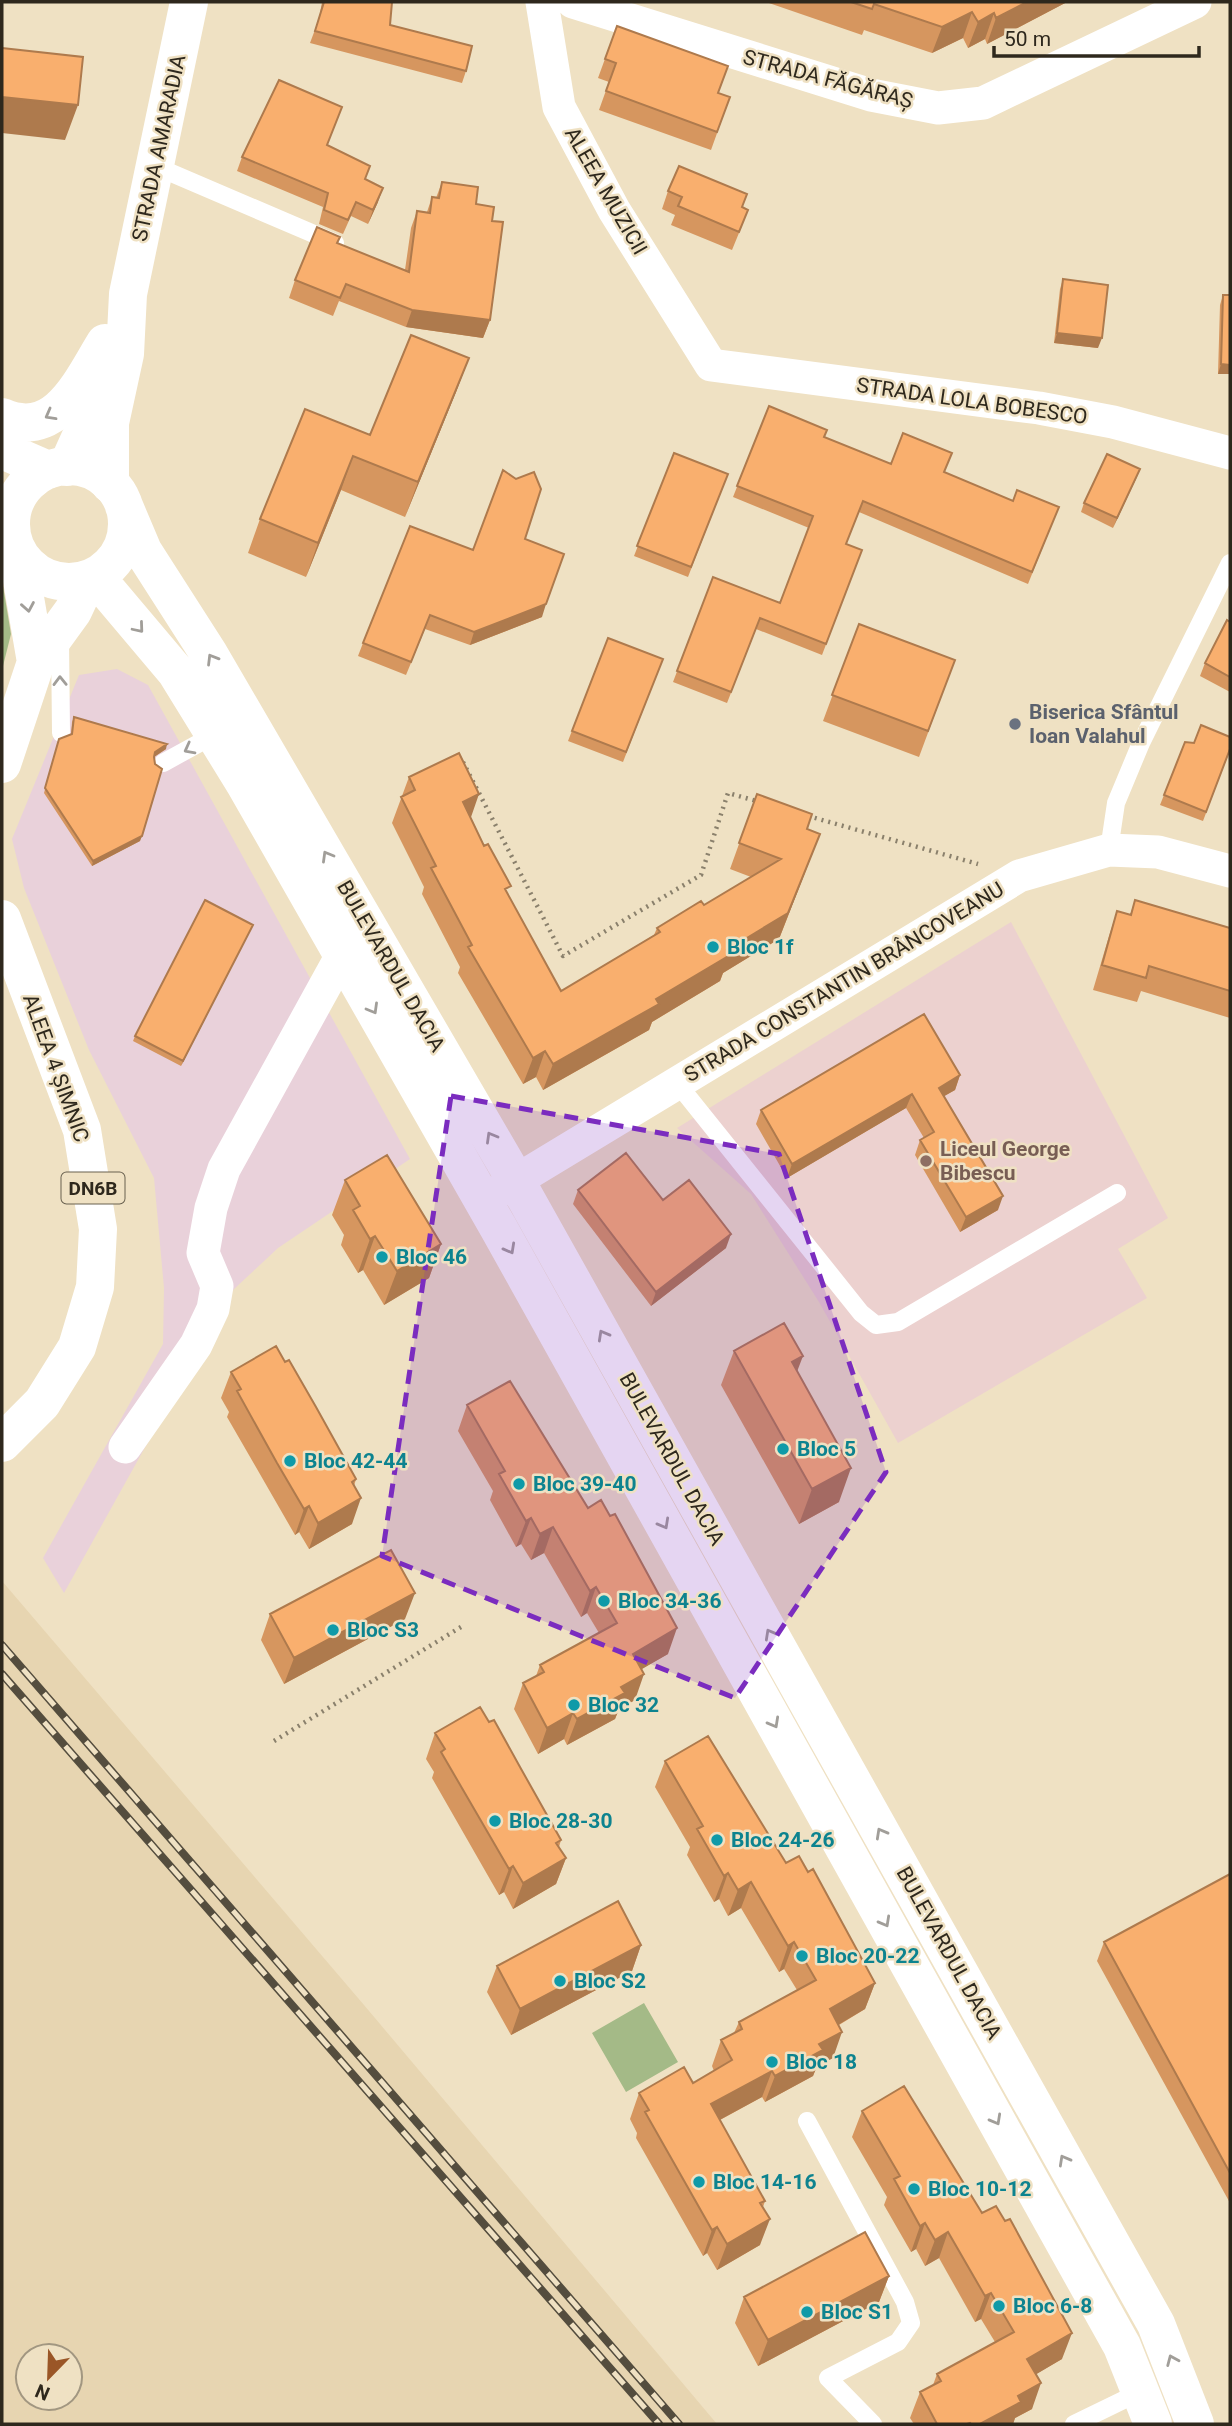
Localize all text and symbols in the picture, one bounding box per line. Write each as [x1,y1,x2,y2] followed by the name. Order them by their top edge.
[994,14,1199,58] scale bar
[1004,27,1051,51] text: 50 m
[741,45,915,113] street label: STRADA FĂGĂRAȘ
[128,52,191,243] street label: STRADA AMARADIA
[560,123,652,259] street label: ALEEA MUZICII
[855,373,1089,429] street label: STRADA LOLA BOBESCO
[45,407,58,420] one-way arrow
[20,601,35,612] one-way arrow
[131,620,143,633] one-way arrow
[207,654,220,667] one-way arrow
[52,675,68,686] one-way arrow
[1029,700,1179,748] place label: Biserica Sfântul Ioan Valahul
[1007,716,1023,732] marker: Biserica Sfântul Ioan Valahul
[184,741,196,754] one-way arrow
[322,850,335,863] one-way arrow
[332,876,450,1056] street label: BULEVARDUL DACIA
[680,877,1008,1087] street label: STRADA CONSTANTIN BRÂNCOVEANU
[727,935,794,959] place label: Bloc 1f
[705,939,721,955] marker: Bloc 1f
[18,991,94,1145] street label: ALEEA 4 ȘIMNIC
[365,1002,378,1014] one-way arrow
[486,1132,499,1144] one-way arrow
[940,1137,1070,1185] place label: Liceul George Bibescu
[918,1153,934,1169] marker: Liceul George Bibescu
[62,1172,124,1204] road number: DN6B
[502,1242,515,1255] one-way arrow
[396,1245,467,1269] place label: Bloc 46
[374,1249,390,1265] marker: Bloc 46
[598,1330,611,1342] one-way arrow
[615,1369,730,1550] street label: BULEVARDUL DACIA
[797,1437,856,1461] place label: Bloc 5
[775,1441,791,1457] marker: Bloc 5
[304,1449,407,1473] place label: Bloc 42-44
[282,1453,298,1469] marker: Bloc 42-44
[533,1472,636,1496] place label: Bloc 39-40
[511,1476,527,1492] marker: Bloc 39-40
[656,1517,669,1530] one-way arrow
[618,1589,721,1613] place label: Bloc 34-36
[596,1593,612,1609] marker: Bloc 34-36
[347,1618,419,1642] place label: Bloc S3
[325,1622,341,1638] marker: Bloc S3
[765,1629,778,1642] one-way arrow
[588,1693,659,1717] place label: Bloc 32
[566,1697,582,1713] marker: Bloc 32
[766,1716,779,1728] one-way arrow
[509,1809,612,1833] place label: Bloc 28-30
[487,1813,503,1829] marker: Bloc 28-30
[731,1828,834,1852] place label: Bloc 24-26
[876,1828,889,1840] one-way arrow
[709,1832,725,1848] marker: Bloc 24-26
[892,1863,1007,2044] street label: BULEVARDUL DACIA
[877,1914,890,1927] one-way arrow
[816,1944,919,1968] place label: Bloc 20-22
[794,1948,810,1964] marker: Bloc 20-22
[574,1969,646,1993] place label: Bloc S2
[552,1973,568,1989] marker: Bloc S2
[786,2050,857,2074] place label: Bloc 18
[764,2054,780,2070] marker: Bloc 18
[988,2113,1001,2126] one-way arrow
[1059,2155,1072,2167] one-way arrow
[713,2170,816,2194] place label: Bloc 14-16
[691,2174,707,2190] marker: Bloc 14-16
[928,2177,1031,2201] place label: Bloc 10-12
[906,2181,922,2197] marker: Bloc 10-12
[1013,2294,1092,2318] place label: Bloc 6-8
[991,2298,1007,2314] marker: Bloc 6-8
[821,2300,893,2324] place label: Bloc S1
[799,2304,815,2320] marker: Bloc S1
[14,2342,84,2412] north arrow
[1166,2355,1180,2367] one-way arrow
[32,2379,53,2405] text: N

